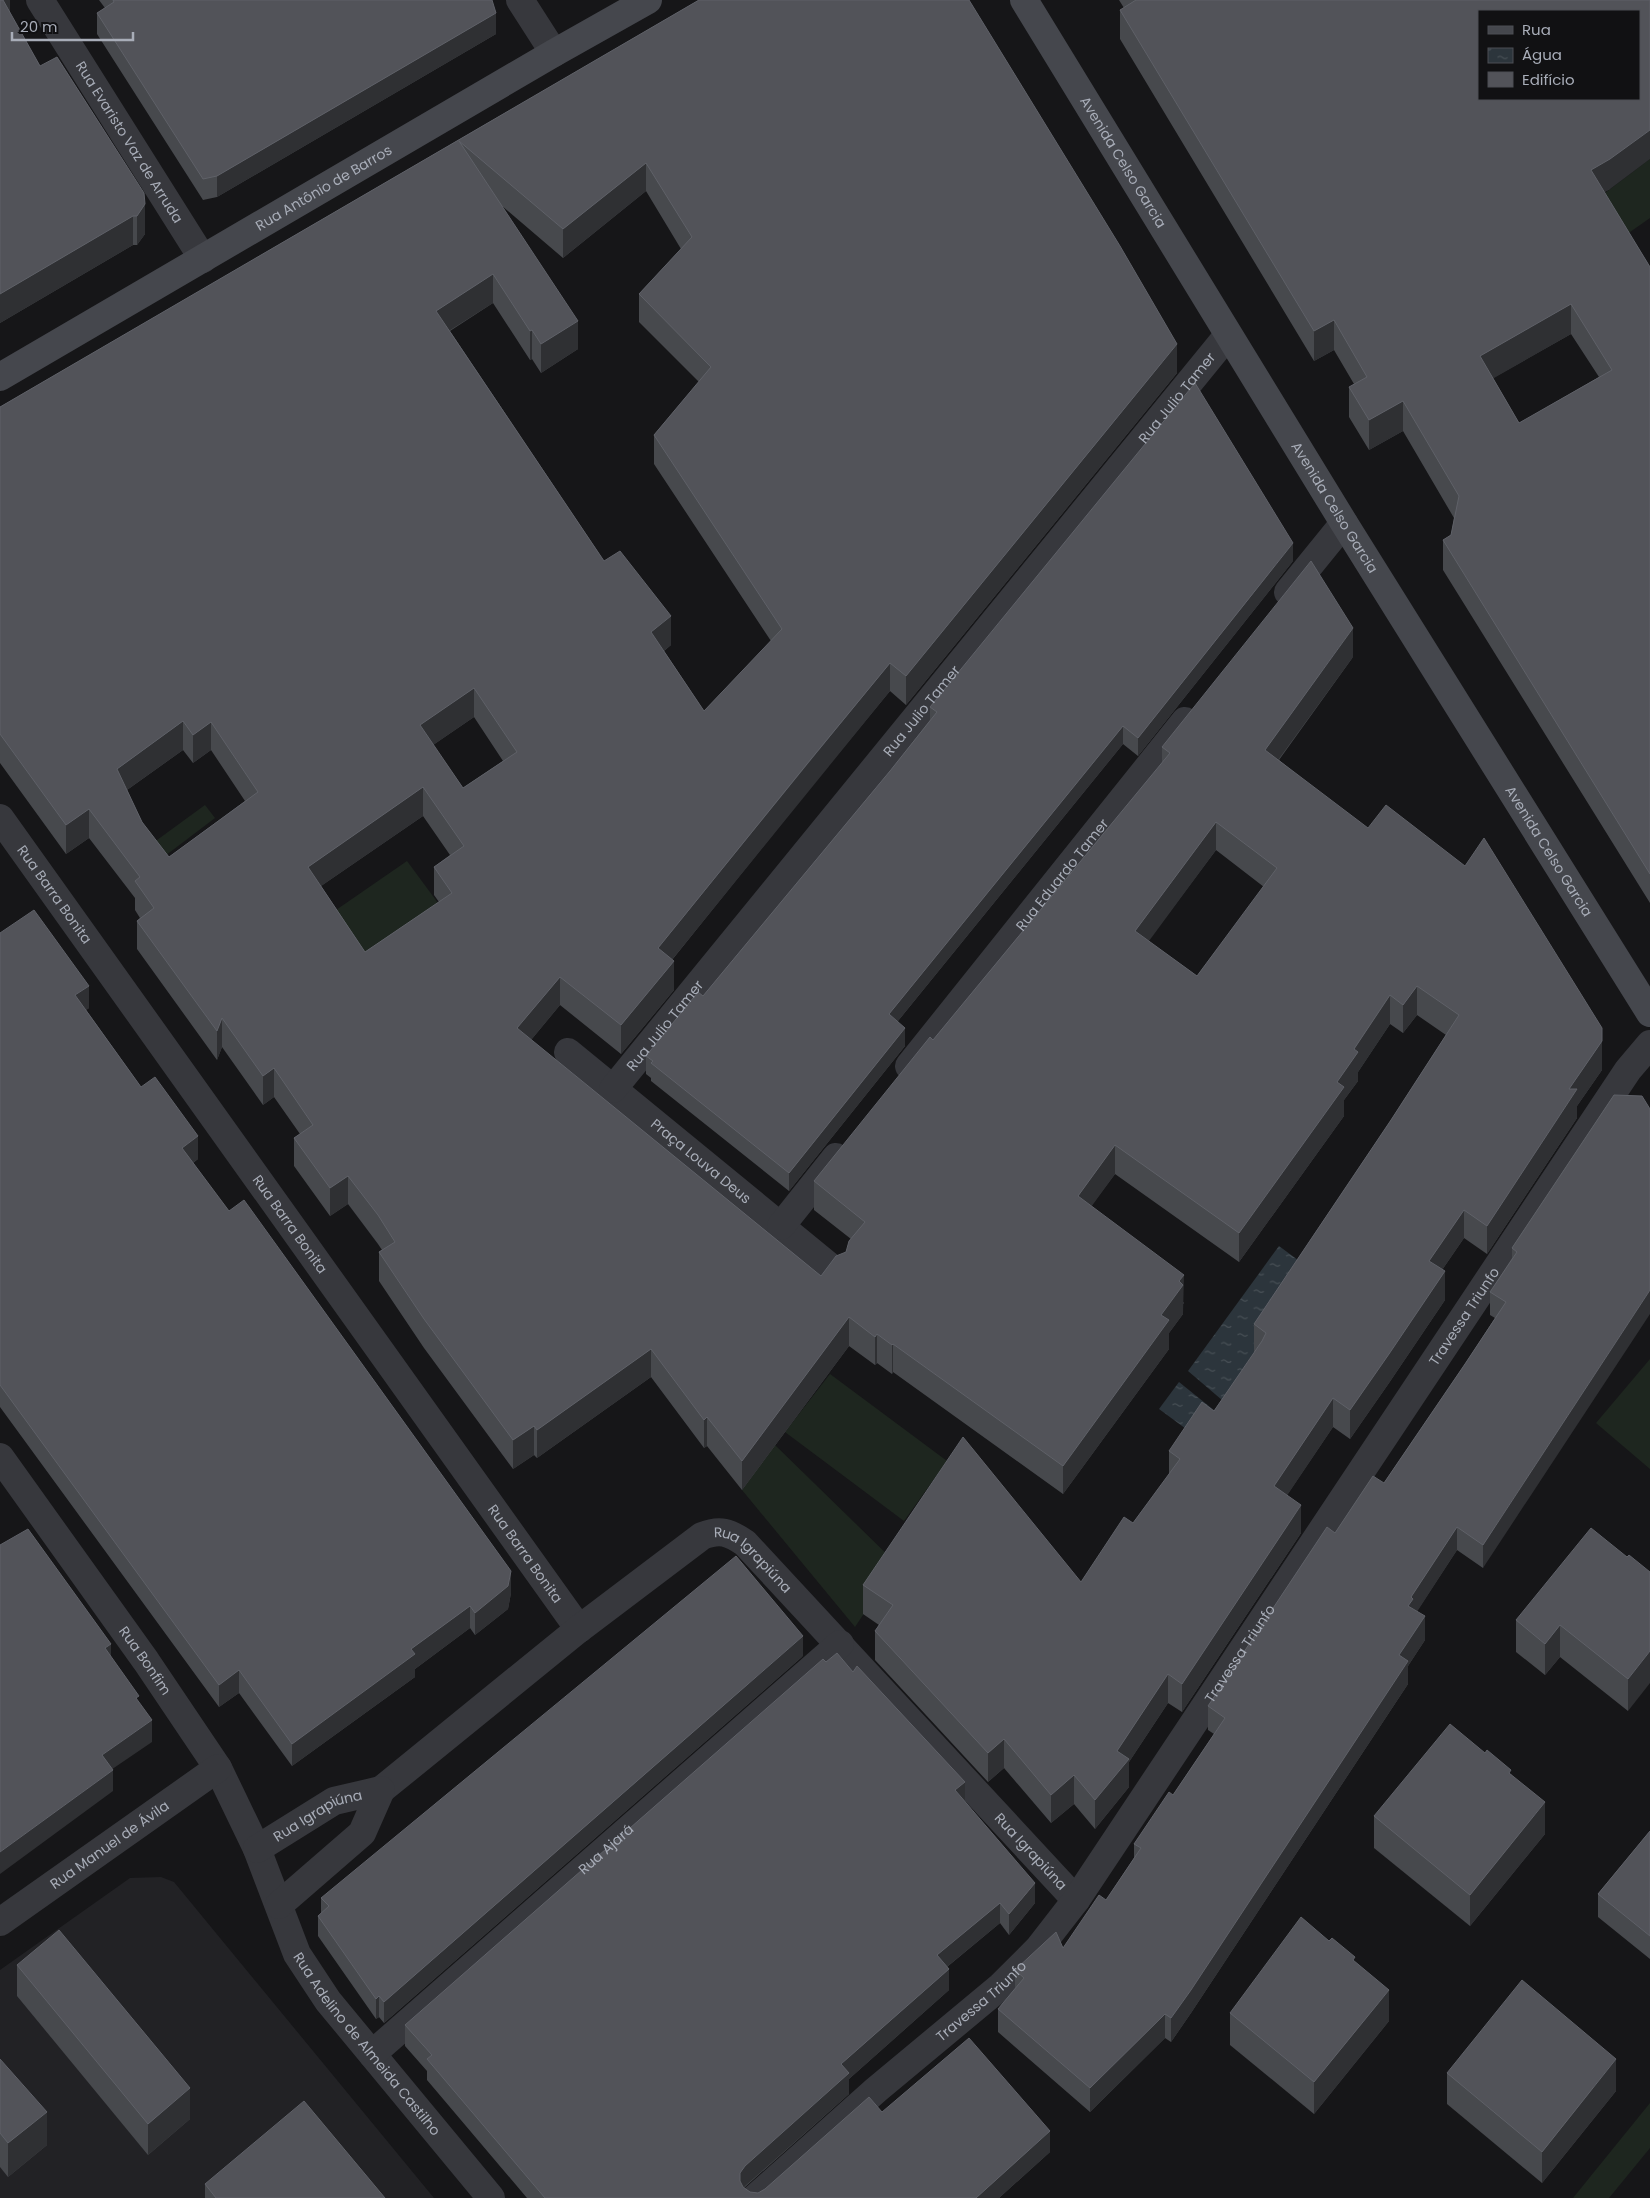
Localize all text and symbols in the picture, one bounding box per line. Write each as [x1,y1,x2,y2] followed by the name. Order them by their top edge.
[12,10,134,42] scale bar
[1478,10,1640,100] legend
[20,16,58,37] text: 20 m
[1522,19,1551,40] text: Rua
[1522,44,1562,65] text: Água
[71,57,188,227] street label: Rua Evaristo Vaz de Arruda
[1522,69,1575,90] text: Edifício
[1075,92,1171,232] street label: Avenida Celso Garcia
[252,140,396,235] street label: Rua Antônio de Barros
[1134,348,1220,448] street label: Rua Julio Tamer
[1287,438,1383,577] street label: Avenida Celso Garcia
[878,661,965,761] street label: Rua Julio Tamer
[1500,782,1597,921] street label: Avenida Celso Garcia
[1011,814,1113,935] street label: Rua Eduardo Tamer
[12,841,97,948] street label: Rua Barra Bonita
[622,976,708,1075] street label: Rua Julio Tamer
[647,1114,756,1208] street label: Praça Louva Deus
[248,1171,332,1278] street label: Rua Barra Bonita
[1424,1263,1504,1370] street label: Travessa Triunfo
[483,1500,567,1607] street label: Rua Barra Bonita
[714,1522,796,1597] street label: Rua Igrapiúna
[1200,1600,1280,1707] street label: Travessa Triunfo
[114,1622,176,1699] street label: Rua Bonfim
[269,1785,364,1847] street label: Rua Igrapiúna
[46,1796,173,1894] street label: Rua Manuel de Ávila
[990,1808,1072,1894] street label: Rua Igrapiúna
[574,1819,638,1879] street label: Rua Ajará
[288,1948,445,2140] street label: Rua Adelino de Almeida Castilho
[932,1956,1031,2046] street label: Travessa Triunfo

